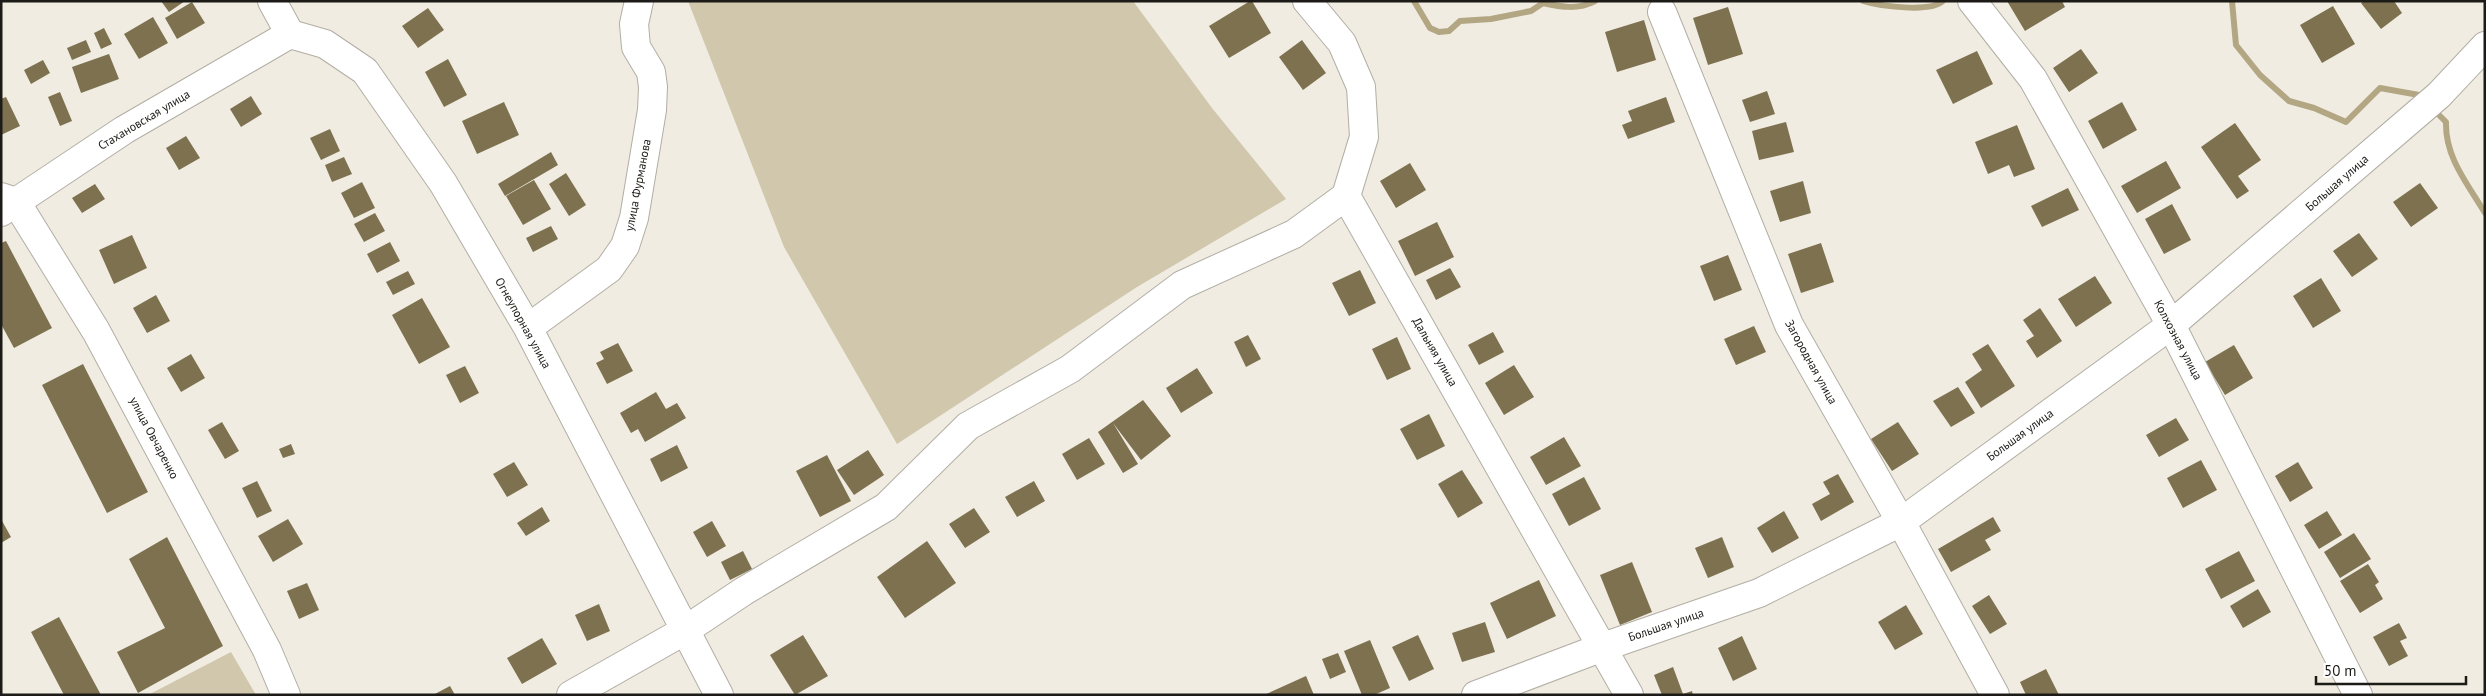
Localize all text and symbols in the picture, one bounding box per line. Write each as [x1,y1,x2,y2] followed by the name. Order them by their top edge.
[95,86,192,153] street label: Стахановская улица
[621,138,654,232] street label: улица Фурманова
[2302,151,2371,214] street label: Большая улица
[492,275,555,371] street label: Огнеупорная улица
[2151,297,2206,382] street label: Колхозная улица
[1410,315,1461,389] street label: Дальняя улица
[1782,317,1841,407] street label: Загородная улица
[126,394,182,481] street label: улица Овчаренко
[1983,405,2056,464] street label: Большая улица
[1626,605,1706,644] street label: Большая улица
[2316,654,2466,686] scale bar
[2324,661,2357,680] text: 50 m

